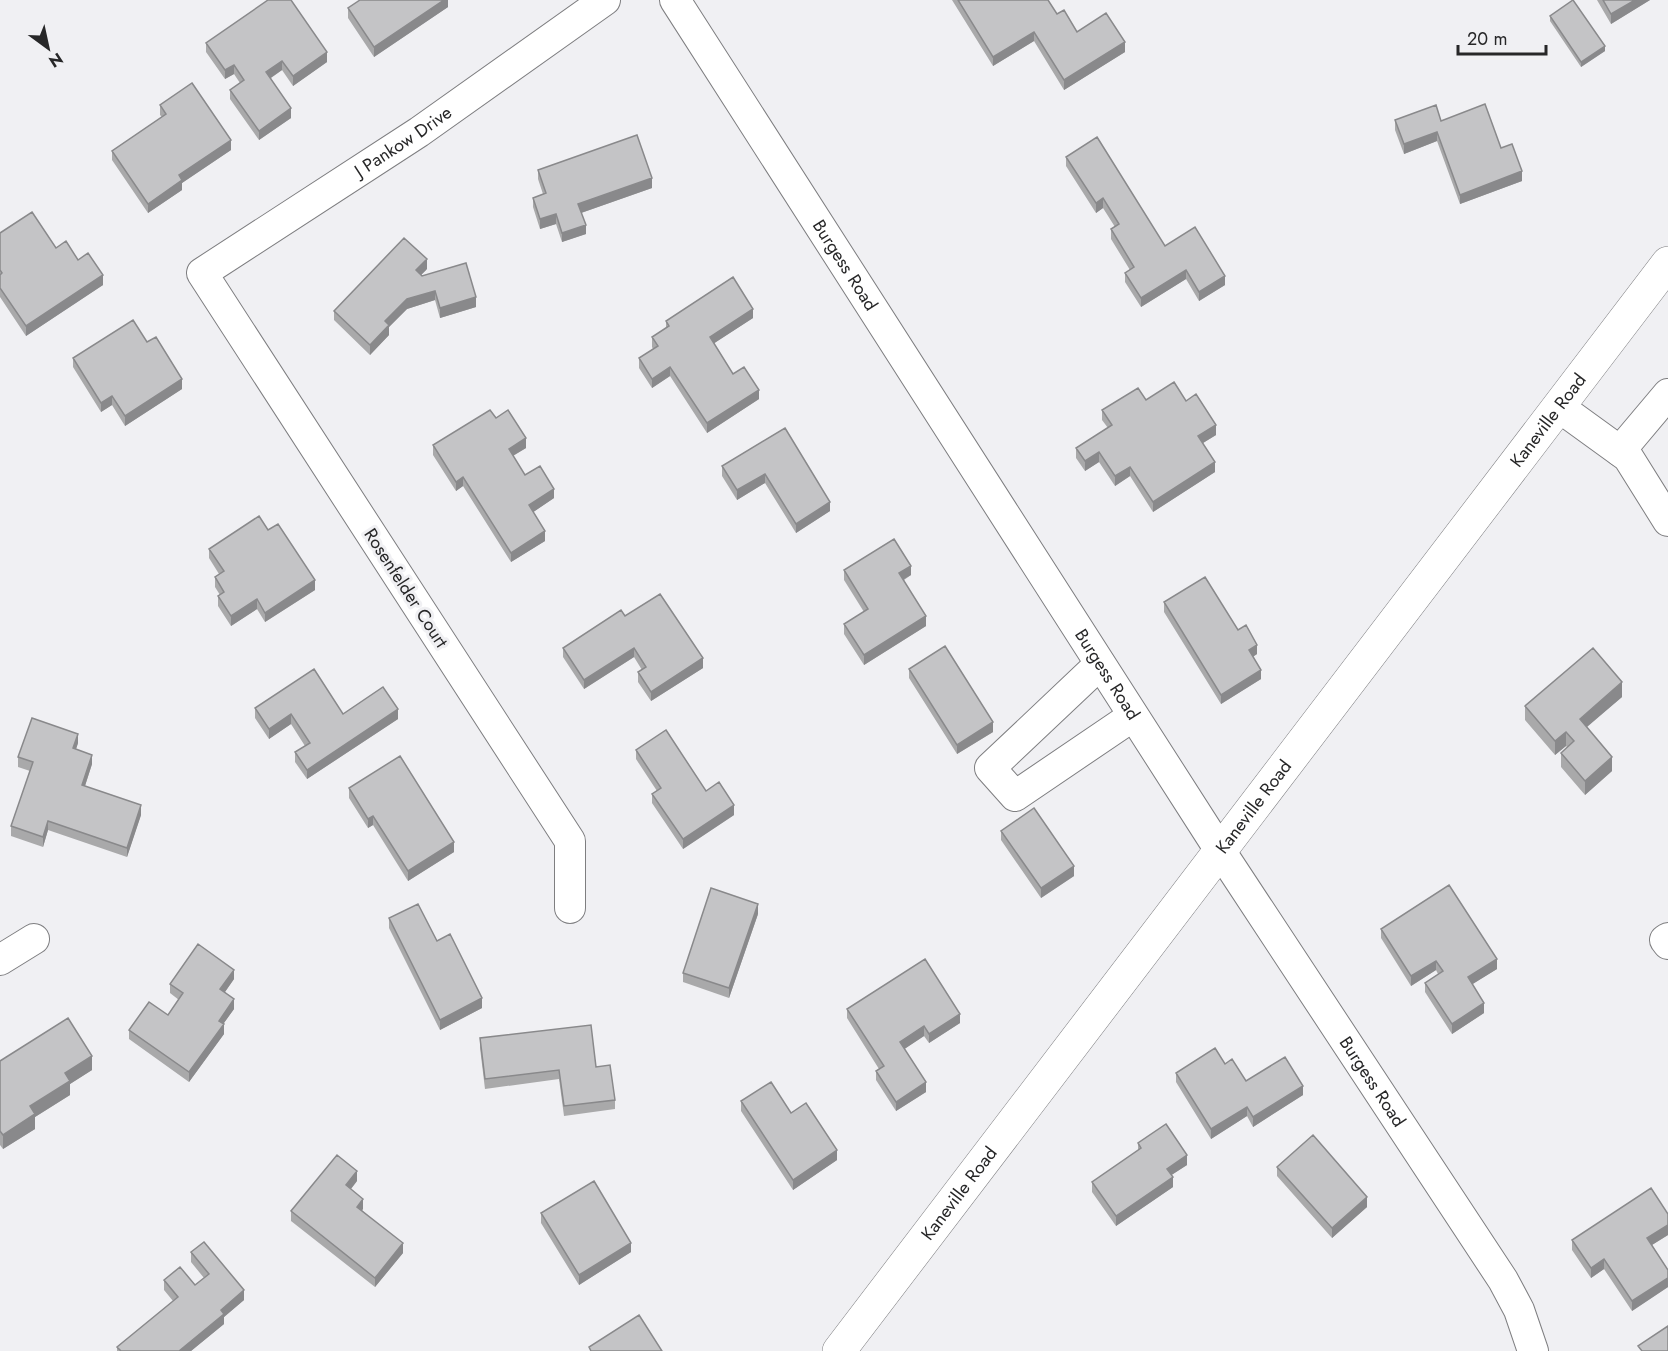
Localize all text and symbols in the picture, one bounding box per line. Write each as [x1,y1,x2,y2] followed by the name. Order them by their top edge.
[18,18,78,78] north arrow
[1458,18,1546,56] scale bar
[1467,26,1507,52] text: 20 m
[44,47,67,73] text: N
[348,100,457,185] street label: J Pankow Drive
[806,215,884,316] street label: Burgess Road
[1504,368,1592,473] street label: Kaneville Road
[358,523,455,653] street label: Rosenfelder Court
[1068,624,1146,725] street label: Burgess Road
[1209,755,1298,859] street label: Kaneville Road
[1333,1031,1412,1132] street label: Burgess Road
[915,1141,1003,1246] street label: Kaneville Road

